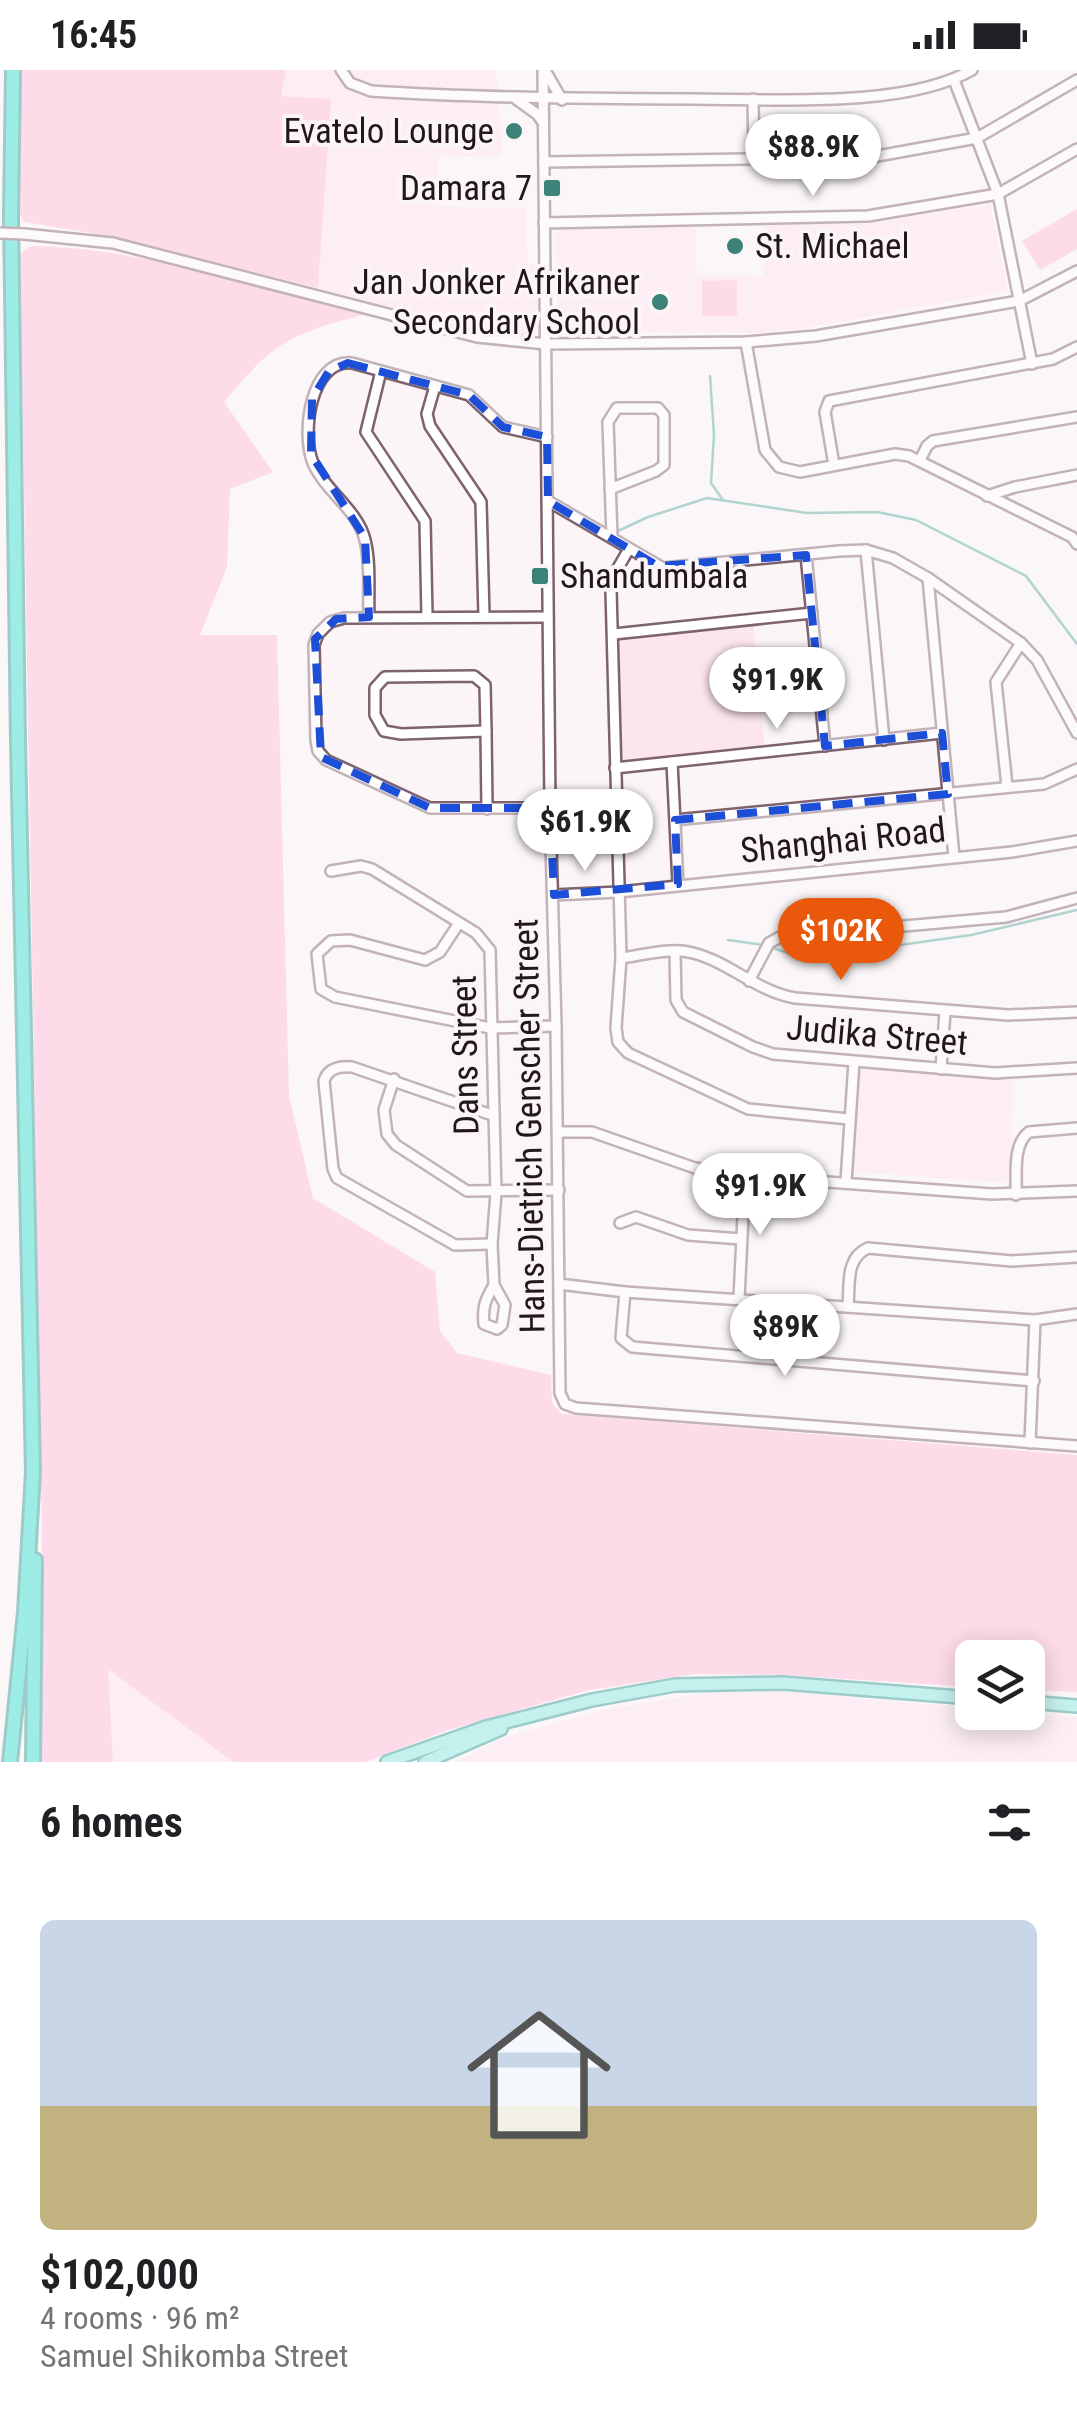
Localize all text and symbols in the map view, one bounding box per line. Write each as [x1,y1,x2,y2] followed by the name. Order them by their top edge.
[50,13,137,57] text: 16:45
[283,111,494,152] place label: Evatelo Lounge
[732,114,894,199] pin: $88.9K
[503,120,525,142] marker: Evatelo Lounge
[767,127,859,165] text: $88.9K
[400,168,532,209] place label: Damara 7
[541,177,563,199] marker: Damara 7
[755,226,910,267] place label: St. Michael
[724,235,746,257] marker: St. Michael
[353,262,640,343] place label: Jan Jonker Afrikaner Secondary School
[649,291,671,313] marker: Jan Jonker Afrikaner Secondary School
[560,556,748,597] place label: Shandumbala
[529,565,551,587] marker: Shandumbala
[696,647,858,732] pin: $91.9K
[731,660,823,698] text: $91.9K
[504,789,666,874] pin: $61.9K
[539,802,631,840] text: $61.9K
[738,809,948,872] street label: Shanghai Road
[771,898,911,983] pin: $102K
[800,911,882,949] text: $102K
[505,918,554,1334] street label: Hans-Dietrich Genscher Street
[444,975,487,1135] street label: Dans Street
[785,1007,969,1064] street label: Judika Street
[679,1153,841,1238] pin: $91.9K
[714,1166,806,1204] text: $91.9K
[726,1294,844,1379] pin: $89K
[752,1307,818,1345] text: $89K
[955,1640,1045,1730] map controls
[955,1640,1045,1730] button: layers
[982,1795,1037,1850] icon: filters
[40,1798,183,1847] text: 6 homes
[449,1985,629,2165] icon: home
[40,2250,199,2299] text: $102,000
[40,2299,239,2337] text: 4 rooms · 96 m²
[40,2337,349,2375] text: Samuel Shikomba Street

